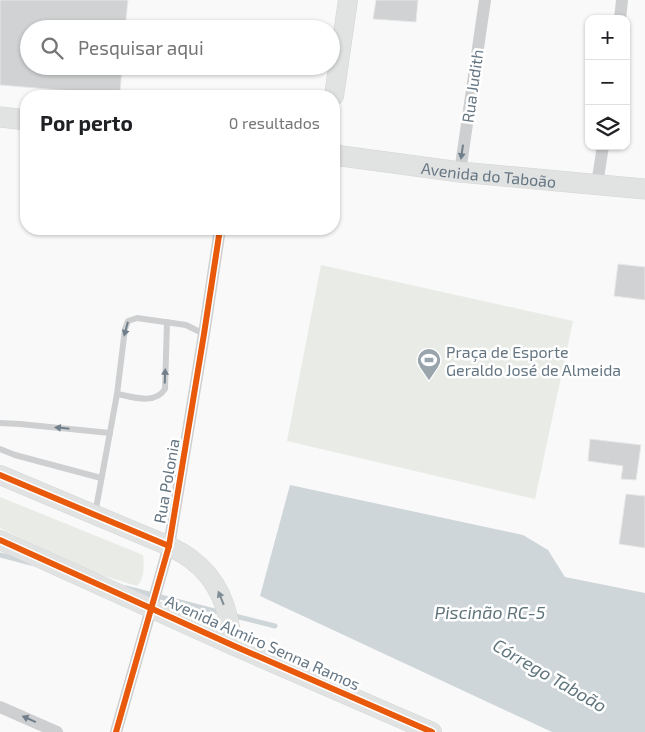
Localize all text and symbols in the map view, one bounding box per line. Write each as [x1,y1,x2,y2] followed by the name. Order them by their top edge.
[585,15,630,150] map controls
[585,15,630,60] button: +
[20,20,340,75] search box
[38,34,66,62] icon: search
[78,36,204,59] text: Pesquisar aqui
[457,48,487,124] street label: Rua Judith
[585,60,630,105] button: −
[585,105,630,150] button: layers
[40,110,133,135] text: Por perto
[229,113,320,132] text: 0 resultados
[458,144,466,160] one-way arrow
[420,157,557,190] street label: Avenida do Taboão
[122,321,130,336] one-way arrow
[446,342,621,379] place label: Praça de Esporte Geraldo José de Almeida
[416,347,442,381] sports icon: Praça de Esporte Geraldo José de Almeida
[162,367,170,383] one-way arrow
[53,424,69,432] one-way arrow
[149,437,183,525] street label: Rua Polonia
[163,590,363,694] street label: Avenida Almiro Senna Ramos
[217,590,225,605] one-way arrow
[435,601,546,623] water label: Piscinão RC-5
[489,634,611,716] water label: Córrego Taboão
[22,715,36,723] one-way arrow

